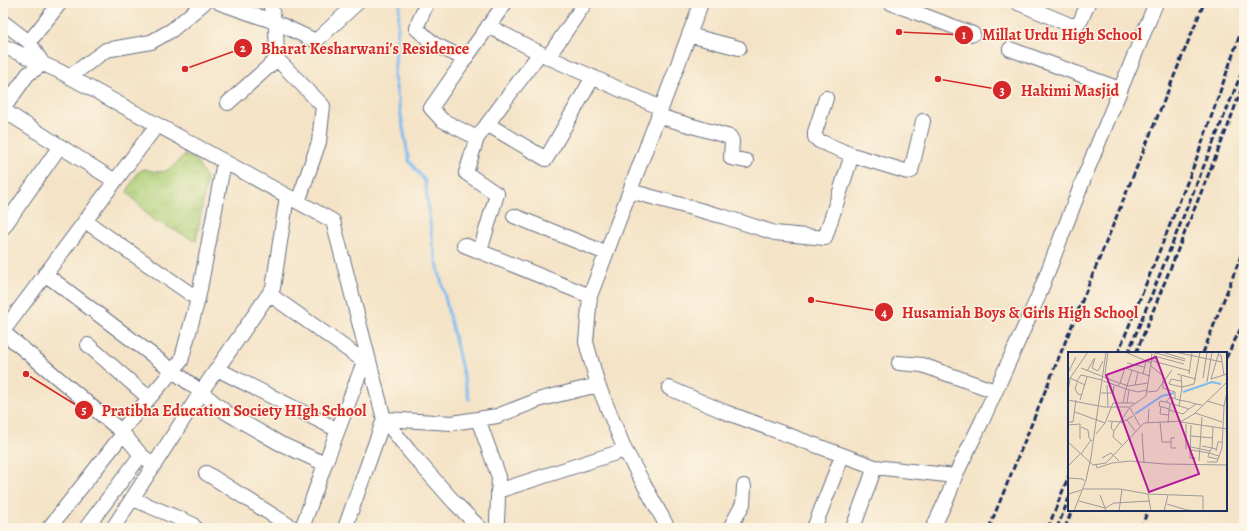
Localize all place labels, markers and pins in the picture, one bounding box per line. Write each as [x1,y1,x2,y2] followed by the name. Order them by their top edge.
[954,21,1150,49] callout: Millat Urdu High School
[233,34,477,62] callout: Bharat Kesharwani's Residence
[992,76,1127,104] callout: Hakimi Masjid
[874,298,1147,326] callout: Husamiah Boys & Girls High School
[74,396,375,424] callout: Pratibha Education Society HIgh School

